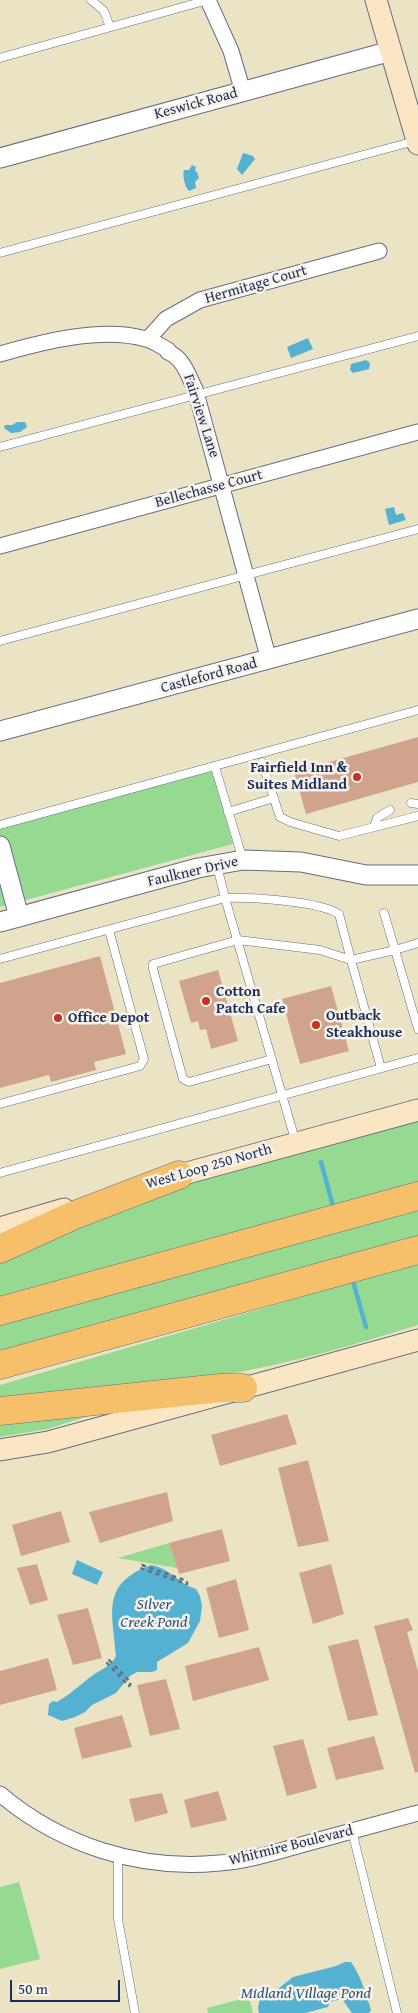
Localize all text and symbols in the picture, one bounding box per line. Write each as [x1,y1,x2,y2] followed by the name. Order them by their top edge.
[152,84,240,124] street label: Keswick Road
[203,262,309,308] street label: Hermitage Court
[179,372,223,460] street label: Fairview Lane
[153,466,265,512] street label: Bellechasse Court
[159,655,259,697] street label: Castleford Road
[247,759,347,794] place label: Fairfield Inn & Suites Midland
[351,771,363,783] marker: Fairfield Inn & Suites Midland
[146,853,240,891] street label: Faulkner Drive
[216,983,286,1018] place label: Cotton Patch Cafe
[200,995,212,1007] marker: Cotton Patch Cafe
[326,1007,402,1042] place label: Outback Steakhouse
[68,1009,149,1027] place label: Office Depot
[52,1012,64,1024] marker: Office Depot
[310,1019,322,1031] marker: Outback Steakhouse
[144,1140,274,1194] street label: West Loop 250 North
[120,1595,188,1633] water label: Silver Creek Pond
[227,1822,355,1870] street label: Whitmire Boulevard
[12,1970,122,2002] scale bar
[18,1978,48,1999] text: 50 m
[241,1984,371,2004] water label: Midland Village Pond

